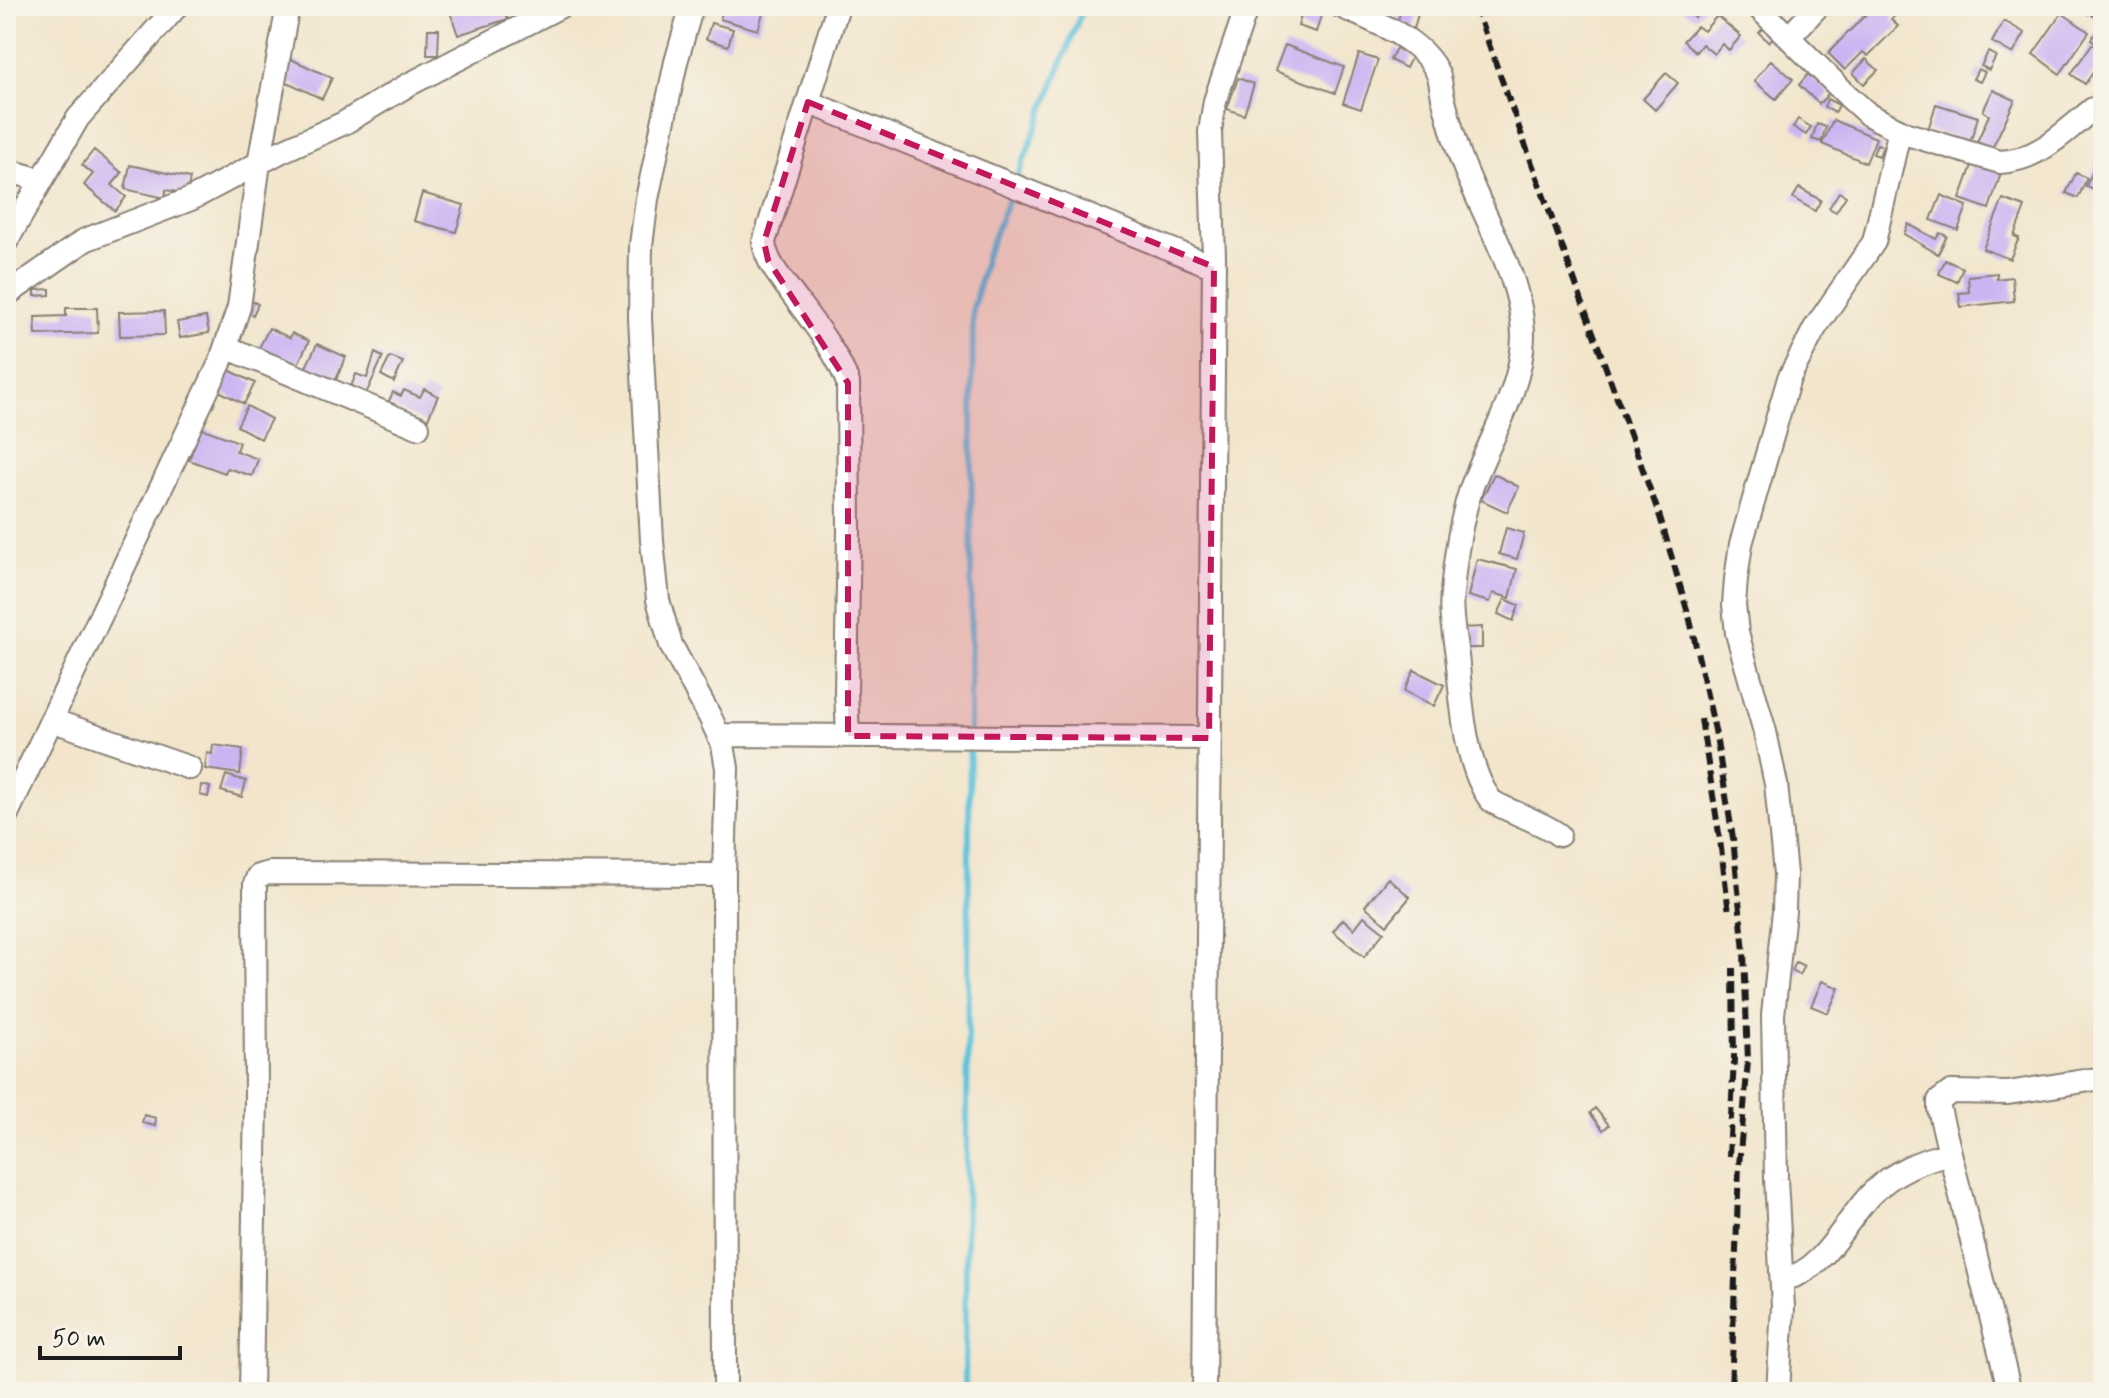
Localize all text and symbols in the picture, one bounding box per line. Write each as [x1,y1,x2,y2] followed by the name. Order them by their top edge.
[40,1310,180,1360] scale bar
[52,1324,106,1355] text: 50 m

